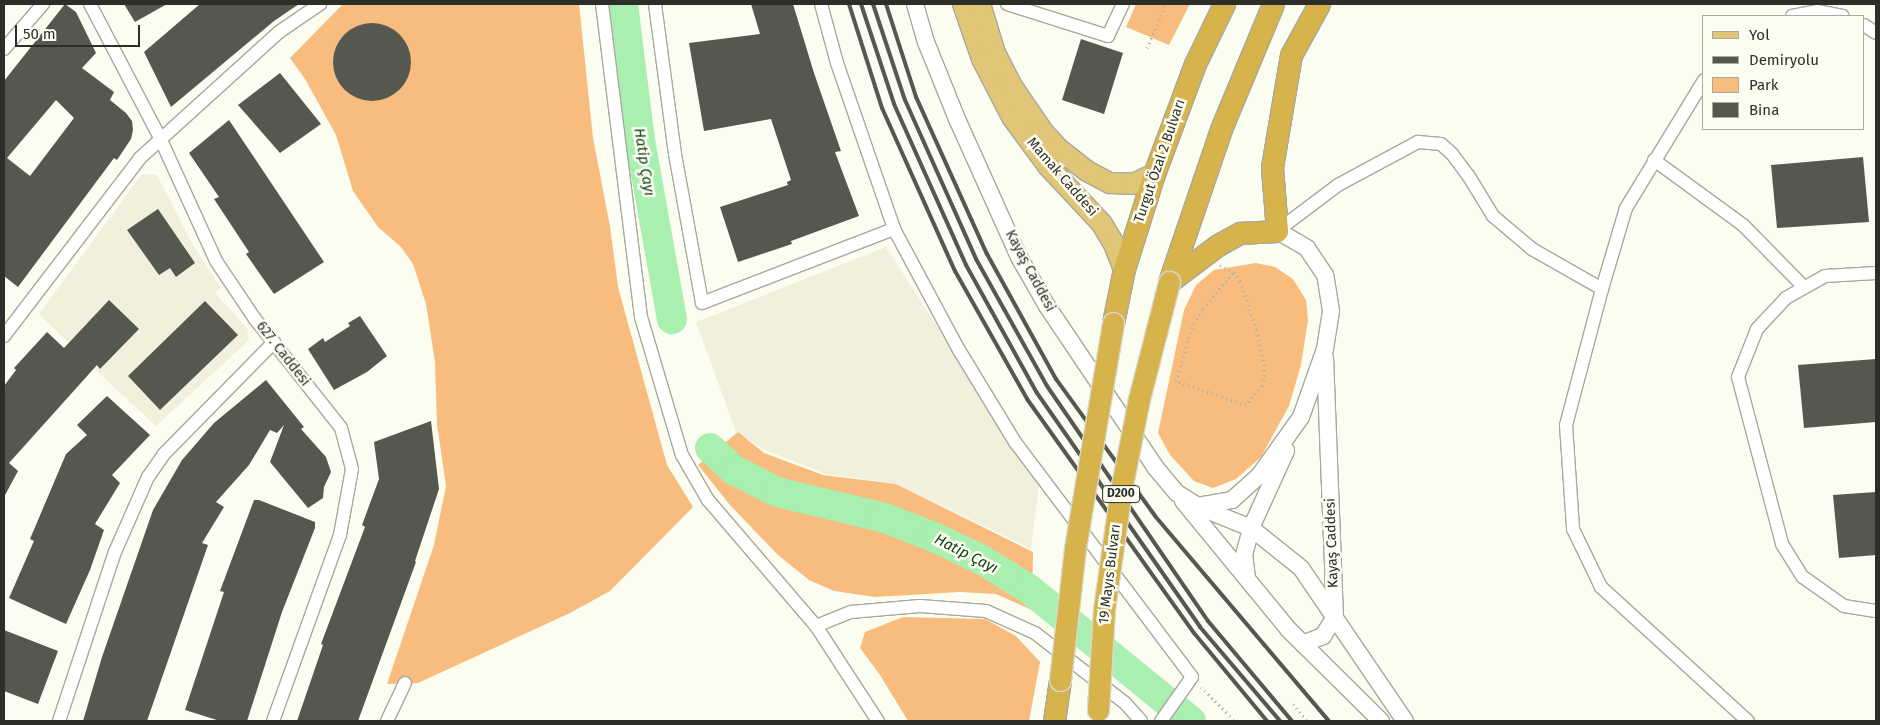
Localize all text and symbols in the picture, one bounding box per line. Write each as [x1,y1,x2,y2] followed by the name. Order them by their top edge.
[18,15,142,47] scale bar
[1702,15,1865,130] legend
[23,25,56,43] text: 50 m
[1749,26,1770,44] text: Yol
[1749,51,1819,69] text: Demiryolu
[1749,76,1779,94] text: Park
[1131,97,1189,225] street label: Turgut Özal 2 Bulvarı
[1749,101,1779,119] text: Bina
[630,127,658,197] water label: Hatip Çayı
[1023,134,1101,220] street label: Mamak Caddesi
[1001,227,1059,315] street label: Kayaş Caddesi
[253,318,313,390] street label: 627. Caddesi
[1101,484,1141,504] road number: D200
[1322,498,1342,588] street label: Kayaş Caddesi
[1096,523,1124,625] street label: 19 Mayıs Bulvarı
[931,530,1001,578] water label: Hatip Çayı

